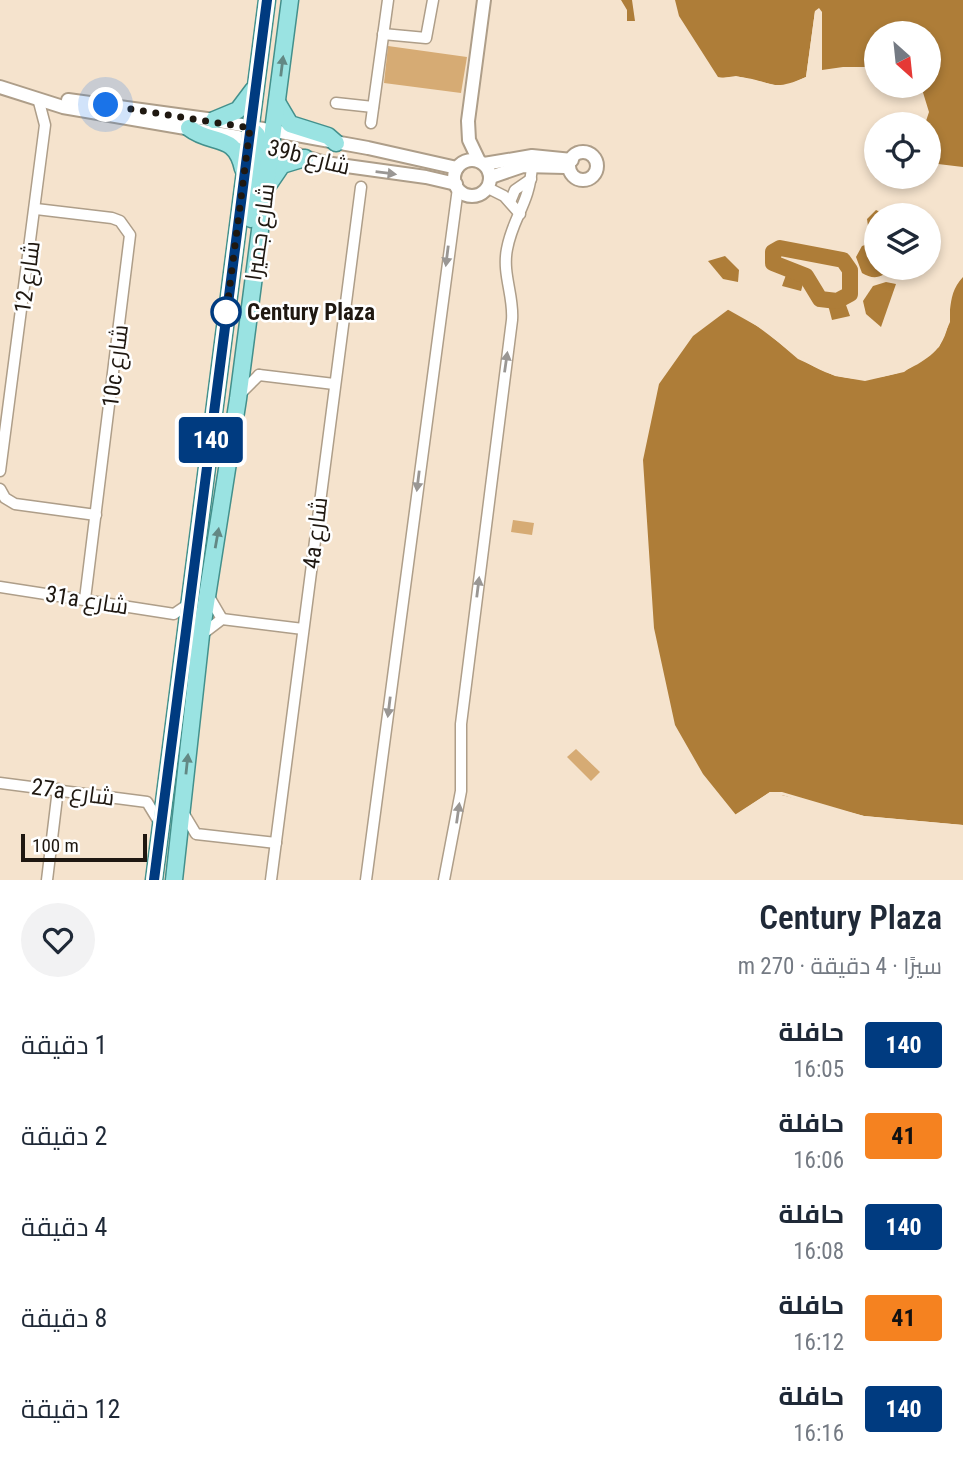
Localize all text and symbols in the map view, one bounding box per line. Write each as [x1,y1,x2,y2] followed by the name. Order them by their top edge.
[864,21,942,98] north arrow
[864,21,941,280] map controls
[276,55,287,77] one-way arrow
[88,87,123,122] your location
[864,112,941,189] button: locate
[264,134,353,183] street label: 39b شارع
[375,168,397,179] one-way arrow
[240,182,283,283] street label: شارع جميرا
[864,203,941,280] button: layers
[9,239,48,315] street label: شارع 12
[441,245,452,267] one-way arrow
[211,297,241,327] marker: Century Plaza
[247,299,375,326] place label: Century Plaza
[97,323,136,409] street label: 10c شارع
[501,350,512,372] one-way arrow
[171,417,251,463] line badge: 140
[193,426,229,454] text: 140
[412,471,423,493] one-way arrow
[298,496,335,571] street label: 4a شارع
[212,527,223,549] one-way arrow
[473,576,484,598] one-way arrow
[43,581,130,622] street label: 31a شارع
[383,696,394,718] one-way arrow
[182,752,193,774] one-way arrow
[29,773,116,814] street label: 27a شارع
[453,802,464,824] one-way arrow
[21,831,147,863] scale bar
[32,834,79,857] text: 100 m
[759,898,942,937] text: Century Plaza
[21,903,95,977] button: heart
[738,953,942,980] text: سيرًا · 4 دقيقة · 270 m
[779,1017,844,1047] text: حافلة
[21,1030,107,1060] text: 1 دقيقة
[885,1031,922,1059] text: 140
[793,1056,844,1083] text: 16:05
[779,1108,844,1138] text: حافلة
[21,1121,107,1151] text: 2 دقيقة
[891,1122,916,1150] text: 41
[793,1147,844,1174] text: 16:06
[779,1199,844,1229] text: حافلة
[21,1212,107,1242] text: 4 دقيقة
[885,1213,922,1241] text: 140
[793,1238,844,1265] text: 16:08
[779,1290,844,1320] text: حافلة
[21,1303,107,1333] text: 8 دقيقة
[891,1304,916,1332] text: 41
[793,1329,844,1356] text: 16:12
[779,1381,844,1411] text: حافلة
[21,1394,120,1424] text: 12 دقيقة
[885,1395,922,1423] text: 140
[793,1420,844,1447] text: 16:16

